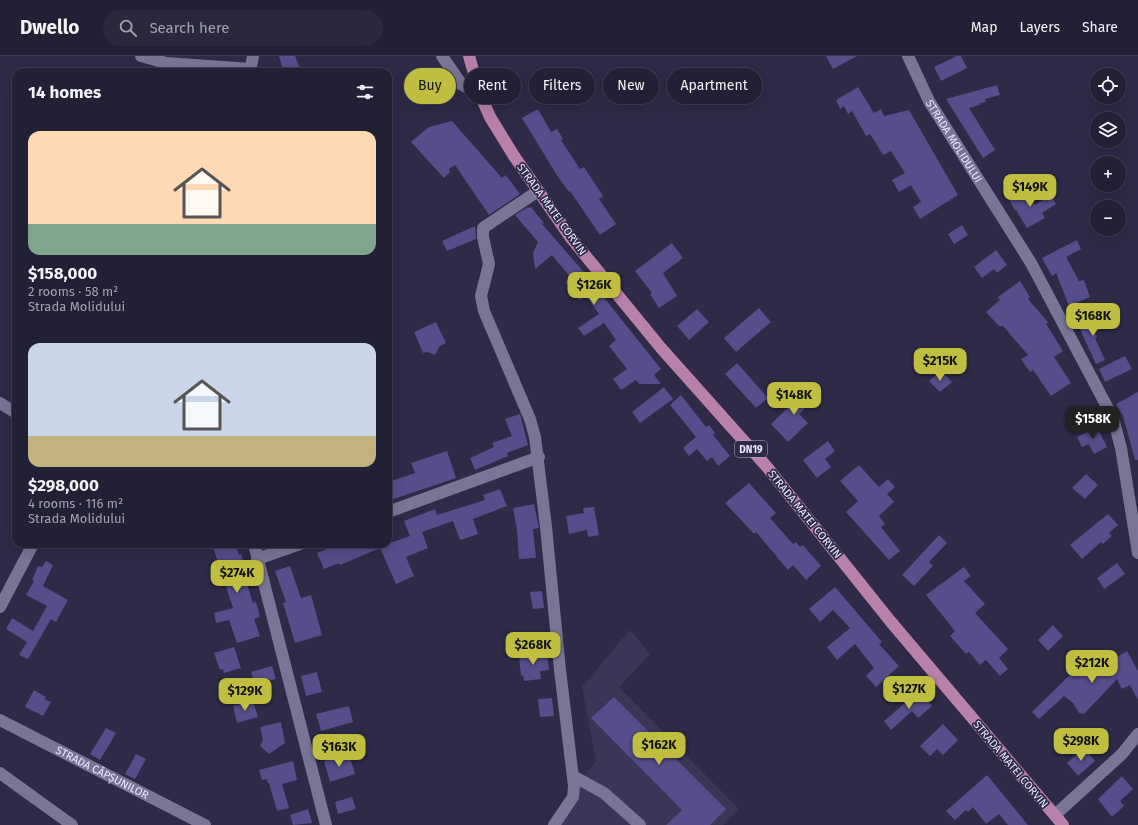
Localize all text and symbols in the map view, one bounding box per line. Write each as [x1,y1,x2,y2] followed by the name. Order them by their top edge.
[103,10,383,46] search box
[20,16,79,39] text: Dwello
[117,17,139,39] icon: search
[149,19,230,37] text: Search here
[971,19,997,36] text: Map
[1019,19,1060,36] text: Layers
[1082,19,1118,36] text: Share
[404,68,456,104] chip: Buy
[464,68,521,104] chip: Rent
[529,68,595,104] chip: Filters
[603,68,659,104] chip: New
[667,68,762,104] chip: Apartment
[1090,68,1126,236] map controls
[1090,68,1126,104] button: locate
[354,81,376,103] icon: filters
[28,82,101,103] text: 14 homes
[923,97,985,185] street label: STRADA MOLIDULUI
[1090,112,1126,148] button: layers
[1090,156,1126,192] button: +
[166,157,238,229] icon: home
[514,161,589,257] street label: STRADA MATEI CORVIN
[1002,174,1058,208] pin: $149K
[1012,179,1048,194] text: $149K
[1090,200,1126,236] button: −
[28,263,97,284] text: $158,000
[566,272,622,306] pin: $126K
[577,277,611,292] text: $126K
[28,284,118,299] text: 2 rooms · 58 m²
[28,299,125,314] text: Strada Molidului
[1065,303,1121,337] pin: $168K
[1075,308,1111,323] text: $168K
[912,348,968,382] pin: $215K
[923,353,957,368] text: $215K
[166,369,238,441] icon: home
[766,382,822,416] pin: $148K
[776,387,812,402] text: $148K
[1065,406,1121,440] pin: $158K
[1075,411,1111,426] text: $158K
[735,441,767,457] road number: DN19
[765,468,844,561] street label: STRADA MATEI CORVIN
[28,475,99,496] text: $298,000
[28,496,123,511] text: 4 rooms · 116 m²
[28,511,125,526] text: Strada Molidului
[209,560,265,594] pin: $274K
[220,565,254,580] text: $274K
[505,632,561,666] pin: $268K
[515,637,551,652] text: $268K
[1064,650,1120,684] pin: $212K
[1075,655,1109,670] text: $212K
[881,676,937,710] pin: $127K
[217,678,273,712] pin: $129K
[892,681,926,696] text: $127K
[228,683,262,698] text: $129K
[970,718,1051,810] street label: STRADA MATEI CORVIN
[1053,728,1109,762] pin: $298K
[631,732,687,766] pin: $162K
[1063,733,1099,748] text: $298K
[311,734,367,768] pin: $163K
[642,737,676,752] text: $162K
[322,739,356,754] text: $163K
[53,744,151,802] street label: STRADA CĂPȘUNILOR

